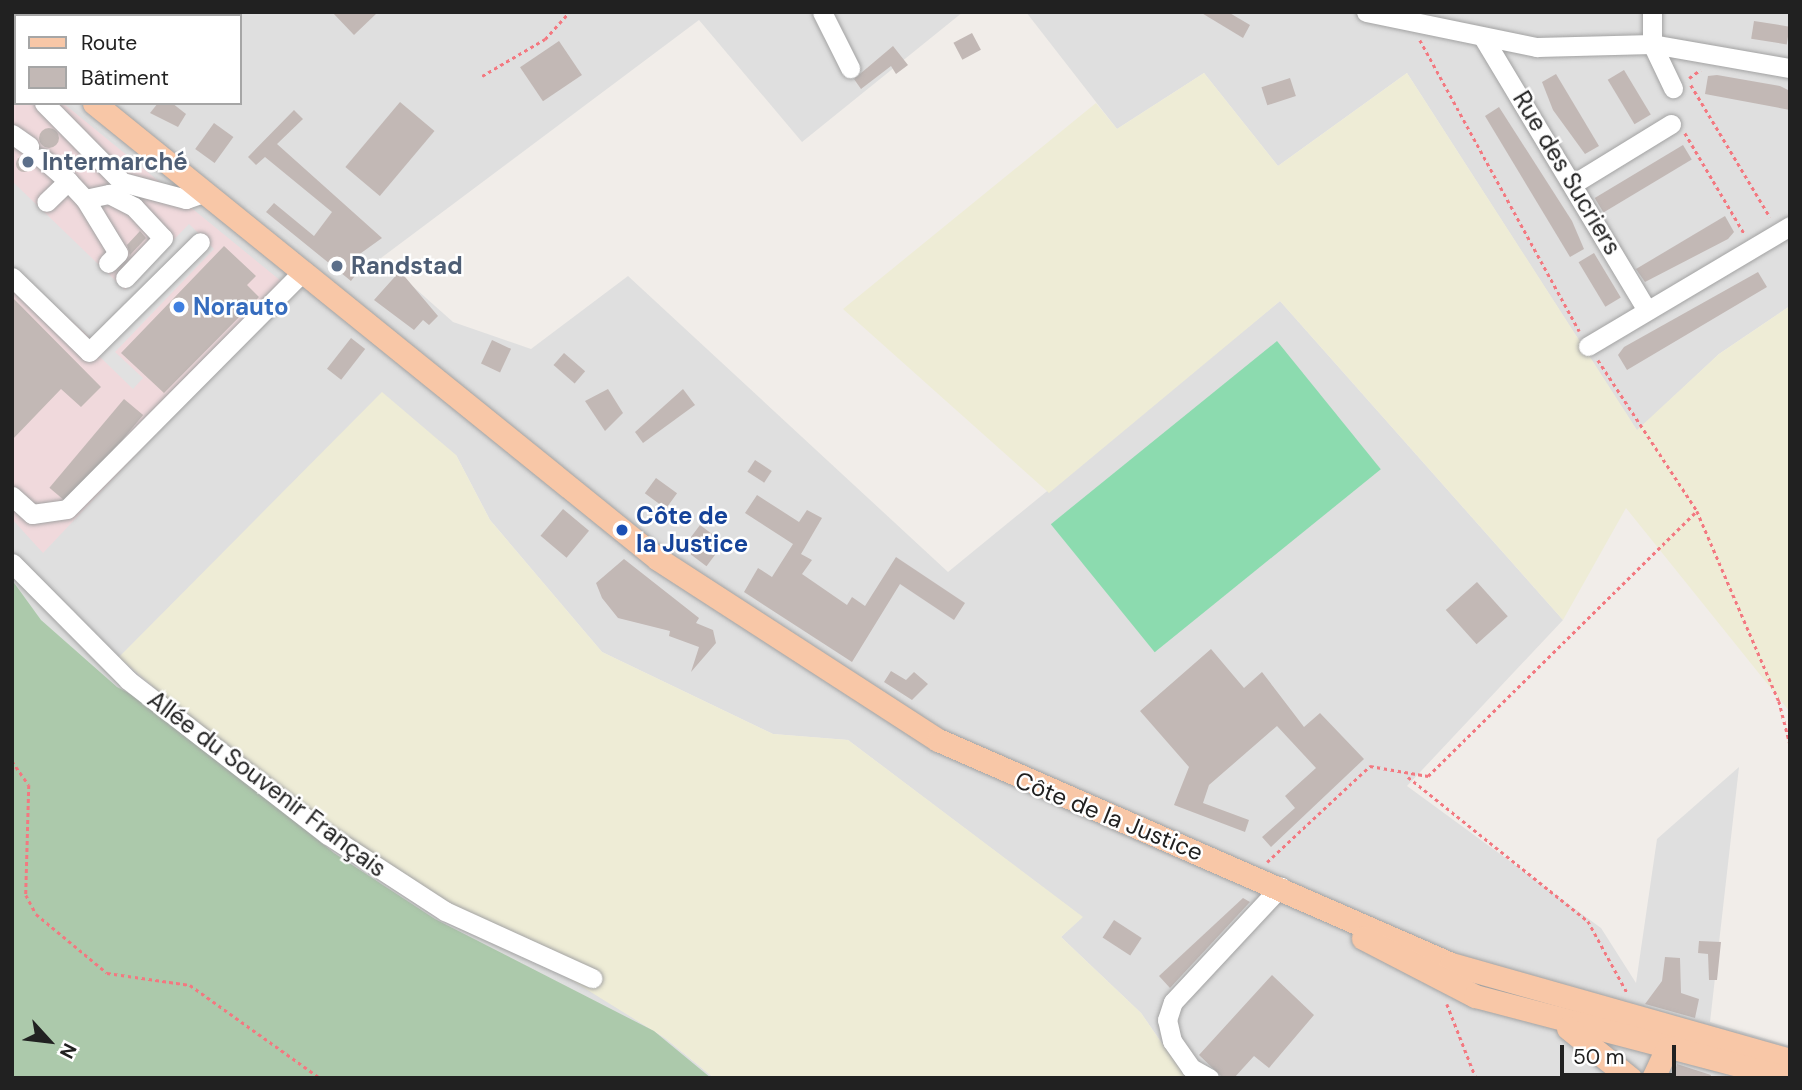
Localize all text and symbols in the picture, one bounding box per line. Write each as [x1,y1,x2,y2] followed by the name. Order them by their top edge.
[14,14,242,105] legend
[81,29,137,57] text: Route
[81,64,169,92] text: Bâtiment
[1507,86,1627,260] street label: Rue des Sucriers
[42,148,188,176] place label: Intermarché
[20,154,36,170] marker: Intermarché
[351,252,463,280] place label: Randstad
[329,258,345,274] marker: Randstad
[193,293,289,321] place label: Norauto
[171,299,187,315] marker: Norauto
[636,502,748,558] place label: Côte de la Justice
[614,522,630,538] marker: Côte de la Justice
[142,685,392,883] street label: Allée du Souvenir Français
[1011,765,1207,867] street label: Côte de la Justice
[14,1006,84,1076] north arrow
[1564,1030,1680,1074] scale bar
[54,1039,82,1063] text: N
[1573,1043,1624,1071] text: 50 m

